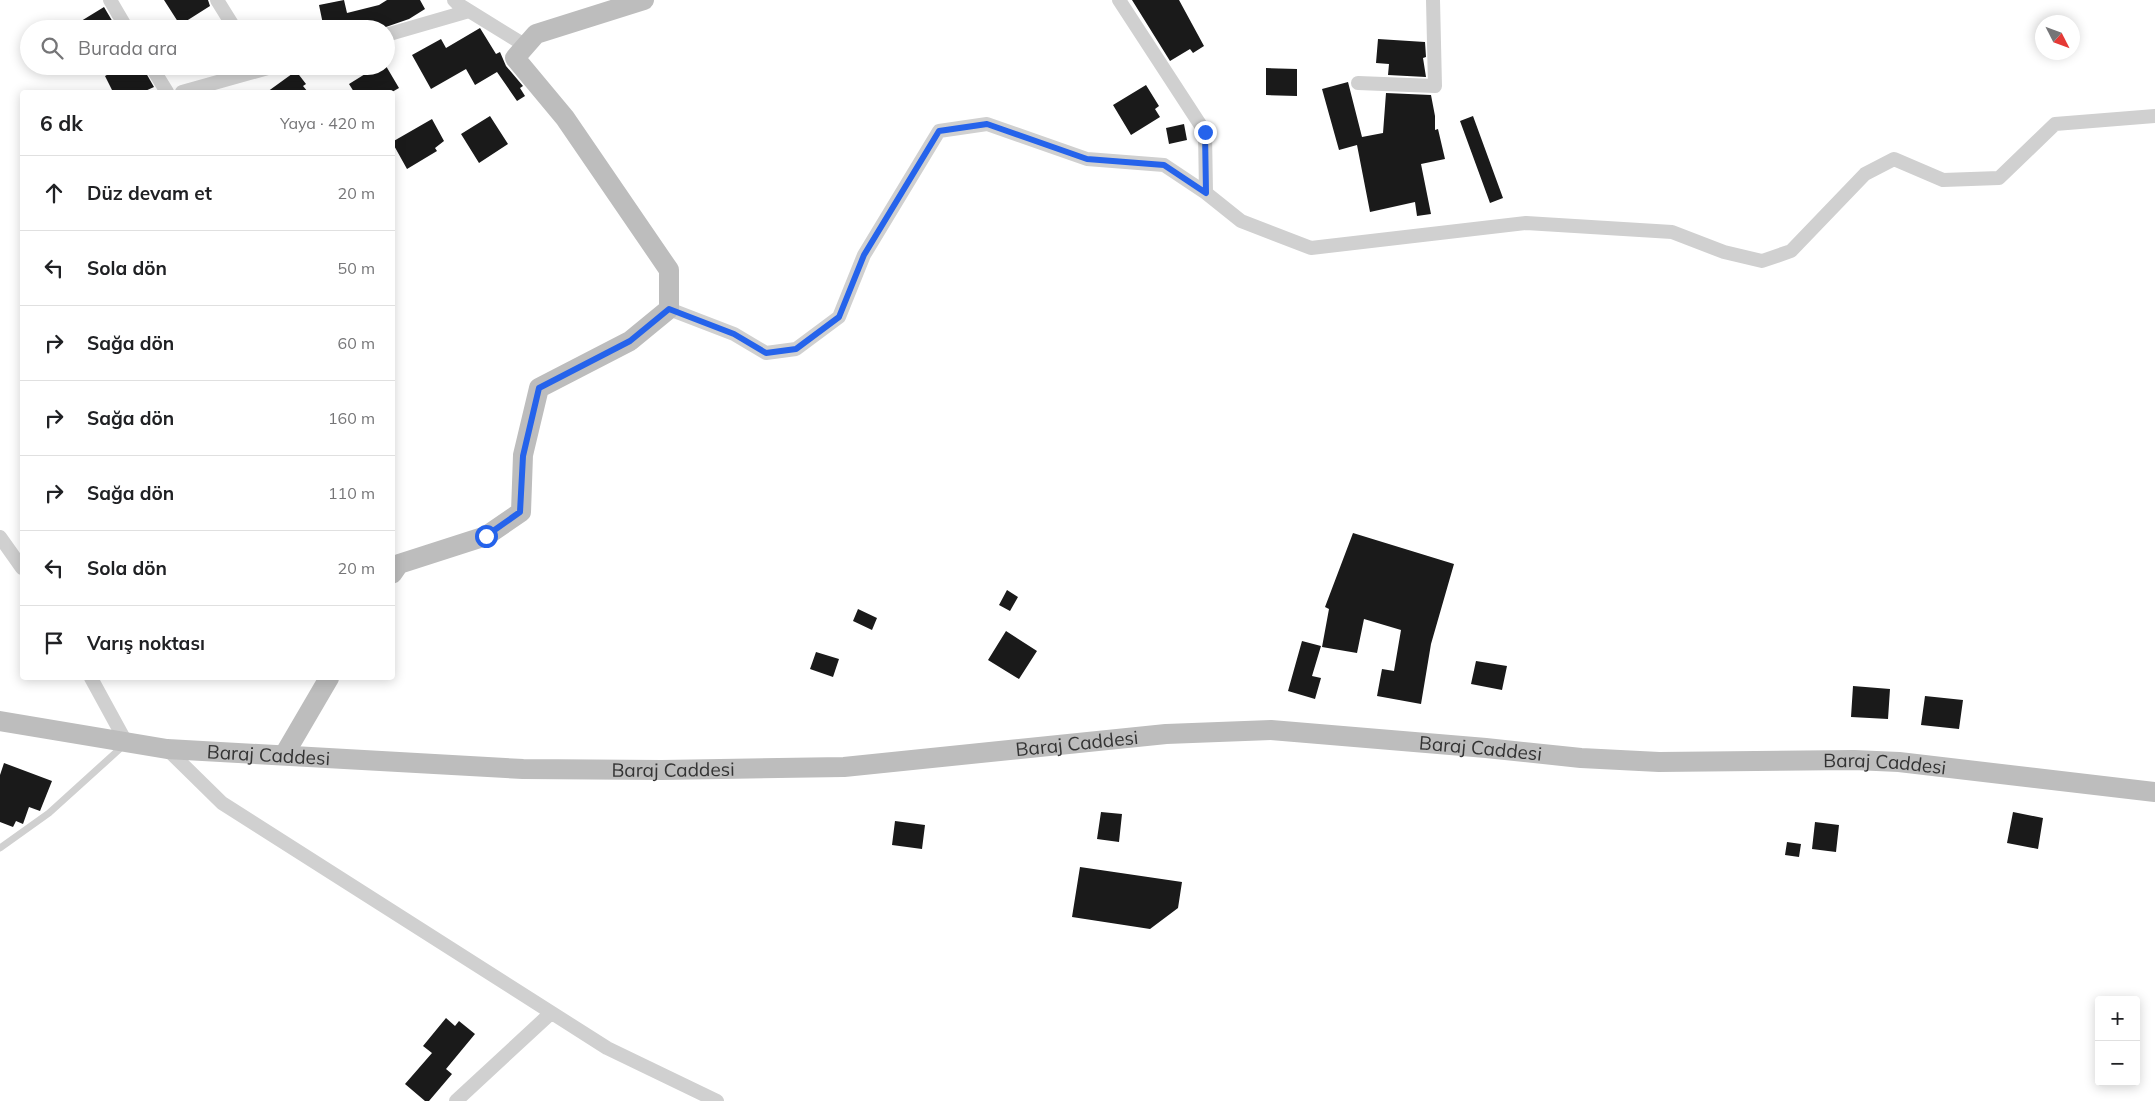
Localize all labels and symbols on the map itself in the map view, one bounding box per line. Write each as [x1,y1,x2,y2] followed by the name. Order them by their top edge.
[2035,15,2080,60] north arrow
[1194,121,1217,144] route end
[475,525,498,548] route start
[1014,725,1139,761] street label: Baraj Caddesi
[1418,730,1543,766] street label: Baraj Caddesi
[206,739,331,770] street label: Baraj Caddesi
[1823,748,1948,779] street label: Baraj Caddesi
[611,757,735,782] street label: Baraj Caddesi

